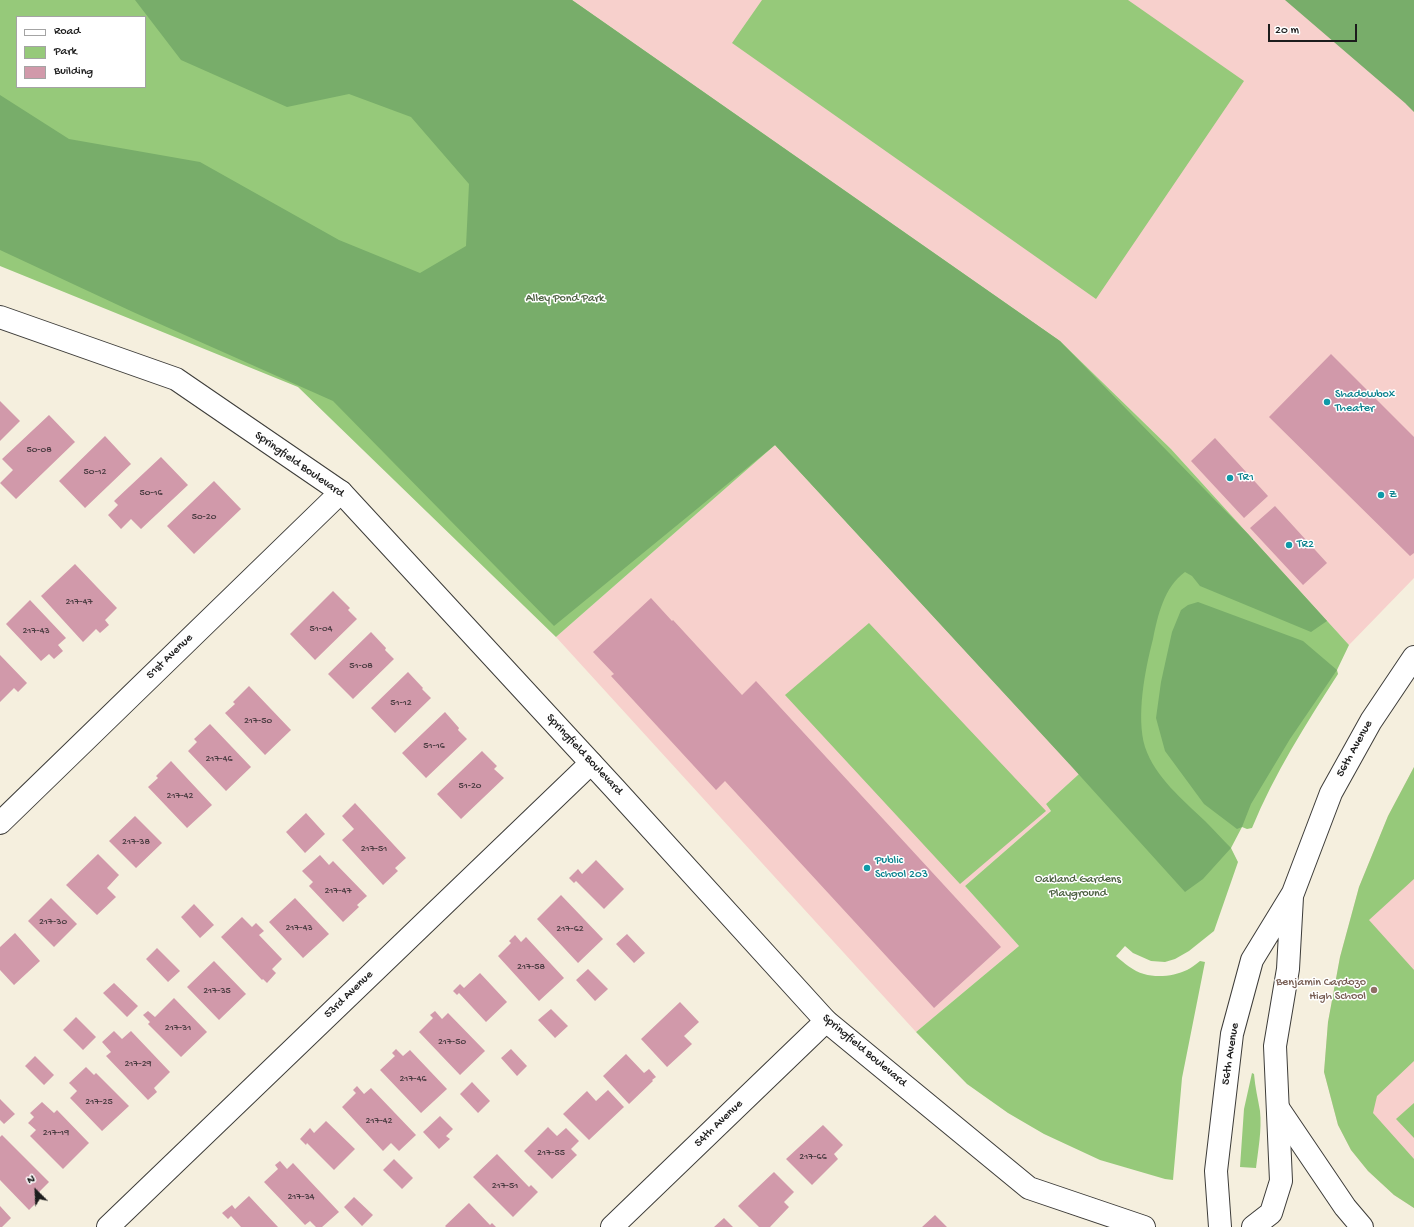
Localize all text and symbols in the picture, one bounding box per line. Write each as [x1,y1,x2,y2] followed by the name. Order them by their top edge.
[16,16,146,88] legend
[1270,16,1359,42] scale bar
[1275,24,1299,38] text: 20 m
[54,25,80,39] text: Road
[54,45,77,59] text: Park
[54,65,93,79] text: Building
[526,292,604,306] park label: Alley Pond Park
[1335,388,1395,416] place label: Shadowbox Theater
[1322,397,1332,407] marker: Shadowbox Theater
[251,429,347,501] street label: Springfield Boulevard
[26,444,52,456] house number: 50-08
[83,466,107,478] house number: 50-12
[1238,471,1254,485] place label: TR1
[1225,473,1235,483] marker: TR1
[139,487,163,499] house number: 50-16
[1389,488,1397,502] place label: Z
[1376,490,1386,500] marker: Z
[192,511,216,523] house number: 50-20
[1297,538,1314,552] place label: TR2
[1284,540,1294,550] marker: TR2
[65,596,93,608] house number: 217-47
[310,623,332,635] house number: 51-04
[22,625,50,637] house number: 217-43
[144,631,196,683] street label: 51st Avenue
[349,660,373,672] house number: 51-08
[390,697,412,709] house number: 51-12
[543,711,625,799] street label: Springfield Boulevard
[244,715,272,727] house number: 217-50
[1334,718,1376,780] street label: 56th Avenue
[423,740,445,752] house number: 51-16
[205,753,233,765] house number: 217-46
[458,780,482,792] house number: 51-20
[167,790,193,802] house number: 217-42
[122,836,150,848] house number: 217-38
[361,843,387,855] house number: 217-51
[875,854,928,882] place label: Public School 203
[862,863,872,873] marker: Public School 203
[1035,873,1121,901] park label: Oakland Gardens Playground
[324,885,352,897] house number: 217-47
[39,916,67,928] house number: 217-30
[285,922,313,934] house number: 217-43
[556,923,584,935] house number: 217-62
[517,961,545,973] house number: 217-58
[321,968,377,1022] street label: 53rd Avenue
[1276,976,1366,1004] place label: Benjamin Cardozo High School
[203,985,231,997] house number: 217-35
[1369,985,1379,995] marker: Benjamin Cardozo High School
[819,1011,909,1091] street label: Springfield Boulevard
[165,1022,191,1034] house number: 217-31
[1219,1022,1243,1086] street label: 56th Avenue
[438,1036,466,1048] house number: 217-50
[124,1058,152,1070] house number: 217-29
[399,1073,427,1085] house number: 217-46
[85,1096,113,1108] house number: 217-25
[692,1097,746,1151] street label: 54th Avenue
[366,1115,392,1127] house number: 217-42
[43,1127,69,1139] house number: 217-19
[537,1147,565,1159] house number: 217-55
[799,1151,827,1163] house number: 217-66
[16,1171,56,1211] north arrow
[25,1173,37,1187] text: N
[492,1180,518,1192] house number: 217-51
[287,1191,315,1203] house number: 217-34

